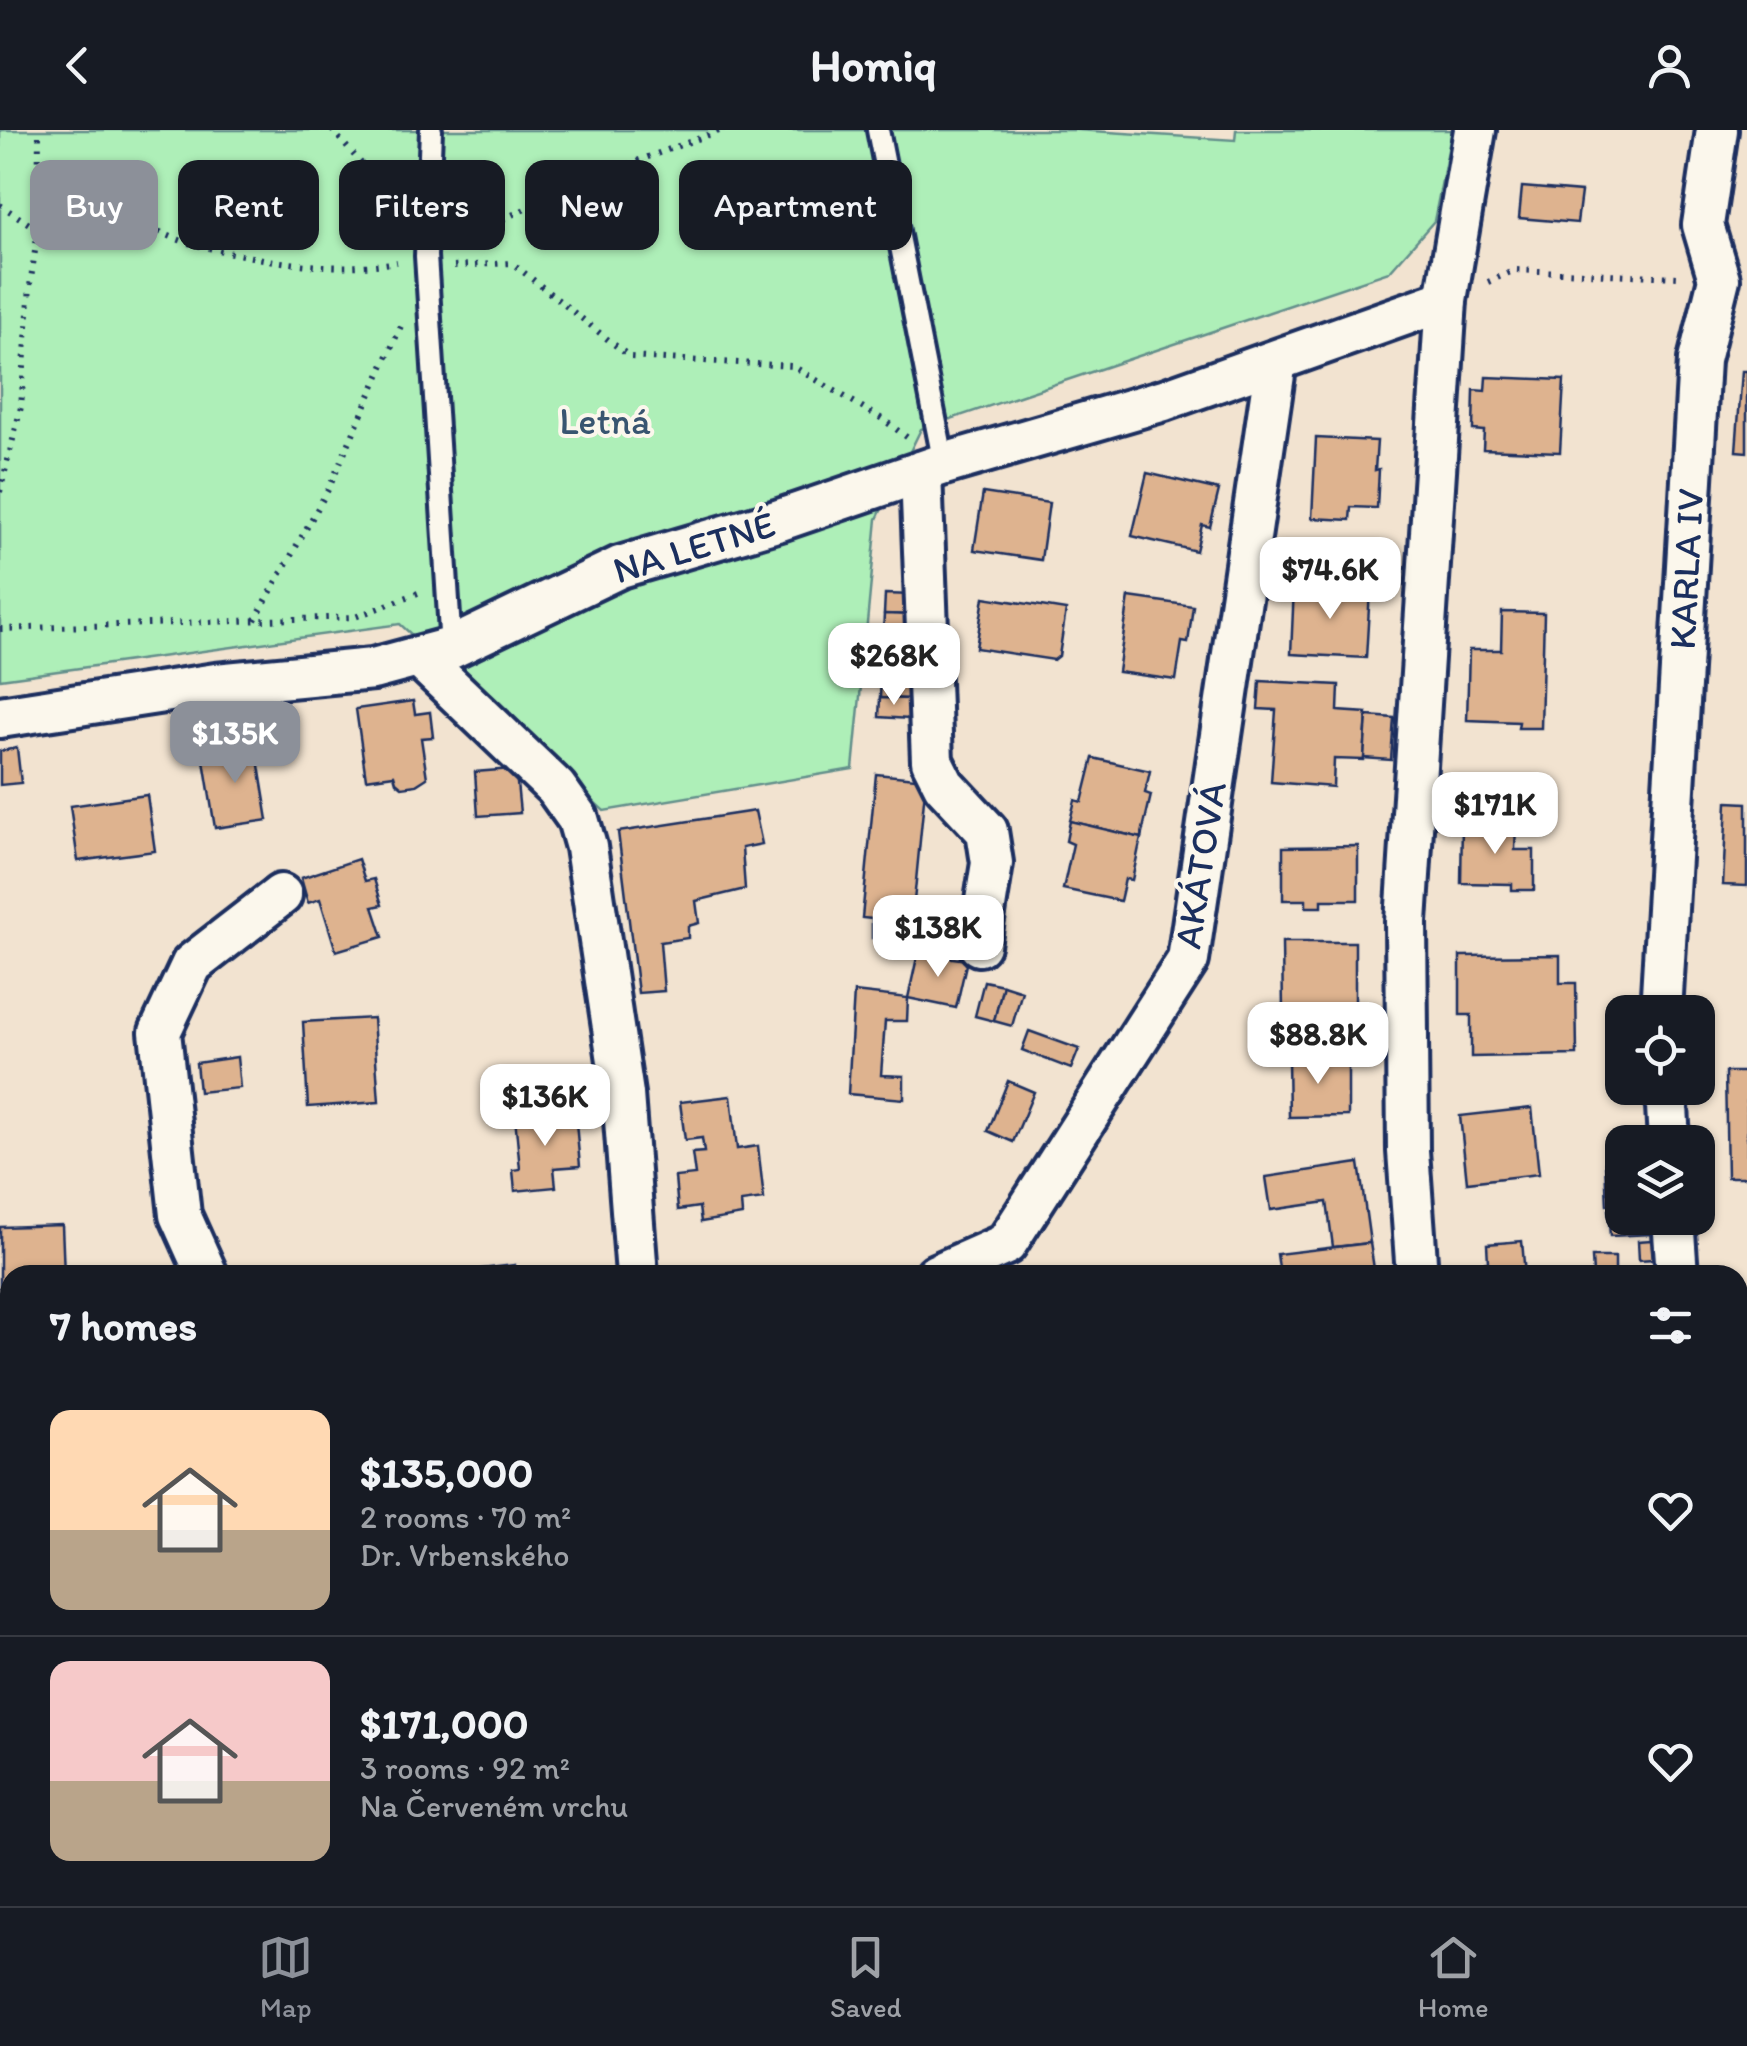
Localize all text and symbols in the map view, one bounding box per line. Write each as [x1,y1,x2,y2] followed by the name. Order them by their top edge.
[50,38,105,93] icon: back
[810,38,937,92] text: Homiq
[1642,38,1697,93] icon: person
[30,160,158,250] chip: Buy
[178,160,319,250] chip: Rent
[339,160,505,250] chip: Filters
[525,160,659,250] chip: New
[679,160,912,250] chip: Apartment
[559,398,651,444] park label: Letná
[1659,488,1713,650] street label: KARLA IV
[607,501,781,593] street label: NA LETNÉ
[1249,537,1411,622] pin: $74.6K
[1282,550,1378,588] text: $74.6K
[824,623,964,708] pin: $268K
[850,636,938,674] text: $268K
[165,701,305,786] pin: $135K
[192,714,278,752] text: $135K
[1425,772,1565,857] pin: $171K
[1164,778,1236,952] street label: AKÁTOVÁ
[1454,785,1536,823] text: $171K
[868,895,1008,980] pin: $138K
[895,908,981,946] text: $138K
[1605,995,1715,1235] map controls
[1605,995,1715,1105] button: locate
[1237,1002,1399,1087] pin: $88.8K
[1269,1015,1367,1053] text: $88.8K
[475,1064,615,1149] pin: $136K
[502,1077,588,1115] text: $136K
[1605,1125,1715,1235] button: layers
[1643,1298,1698,1353] icon: filters
[50,1300,197,1351] text: 7 homes
[360,1447,533,1498] text: $135,000
[130,1450,250,1570] icon: home
[1643,1483,1698,1538] icon: heart
[360,1498,571,1536] text: 2 rooms · 70 m²
[360,1536,569,1574] text: Dr. Vrbenského
[360,1698,529,1749] text: $171,000
[130,1701,250,1821] icon: home
[1643,1734,1698,1789] icon: heart
[360,1749,570,1787] text: 3 rooms · 92 m²
[360,1787,628,1825] text: Na Červeném vrchu
[258,1930,313,2024] tab: Map
[830,1930,901,2024] tab: Saved
[1418,1930,1489,2024] tab: Home

